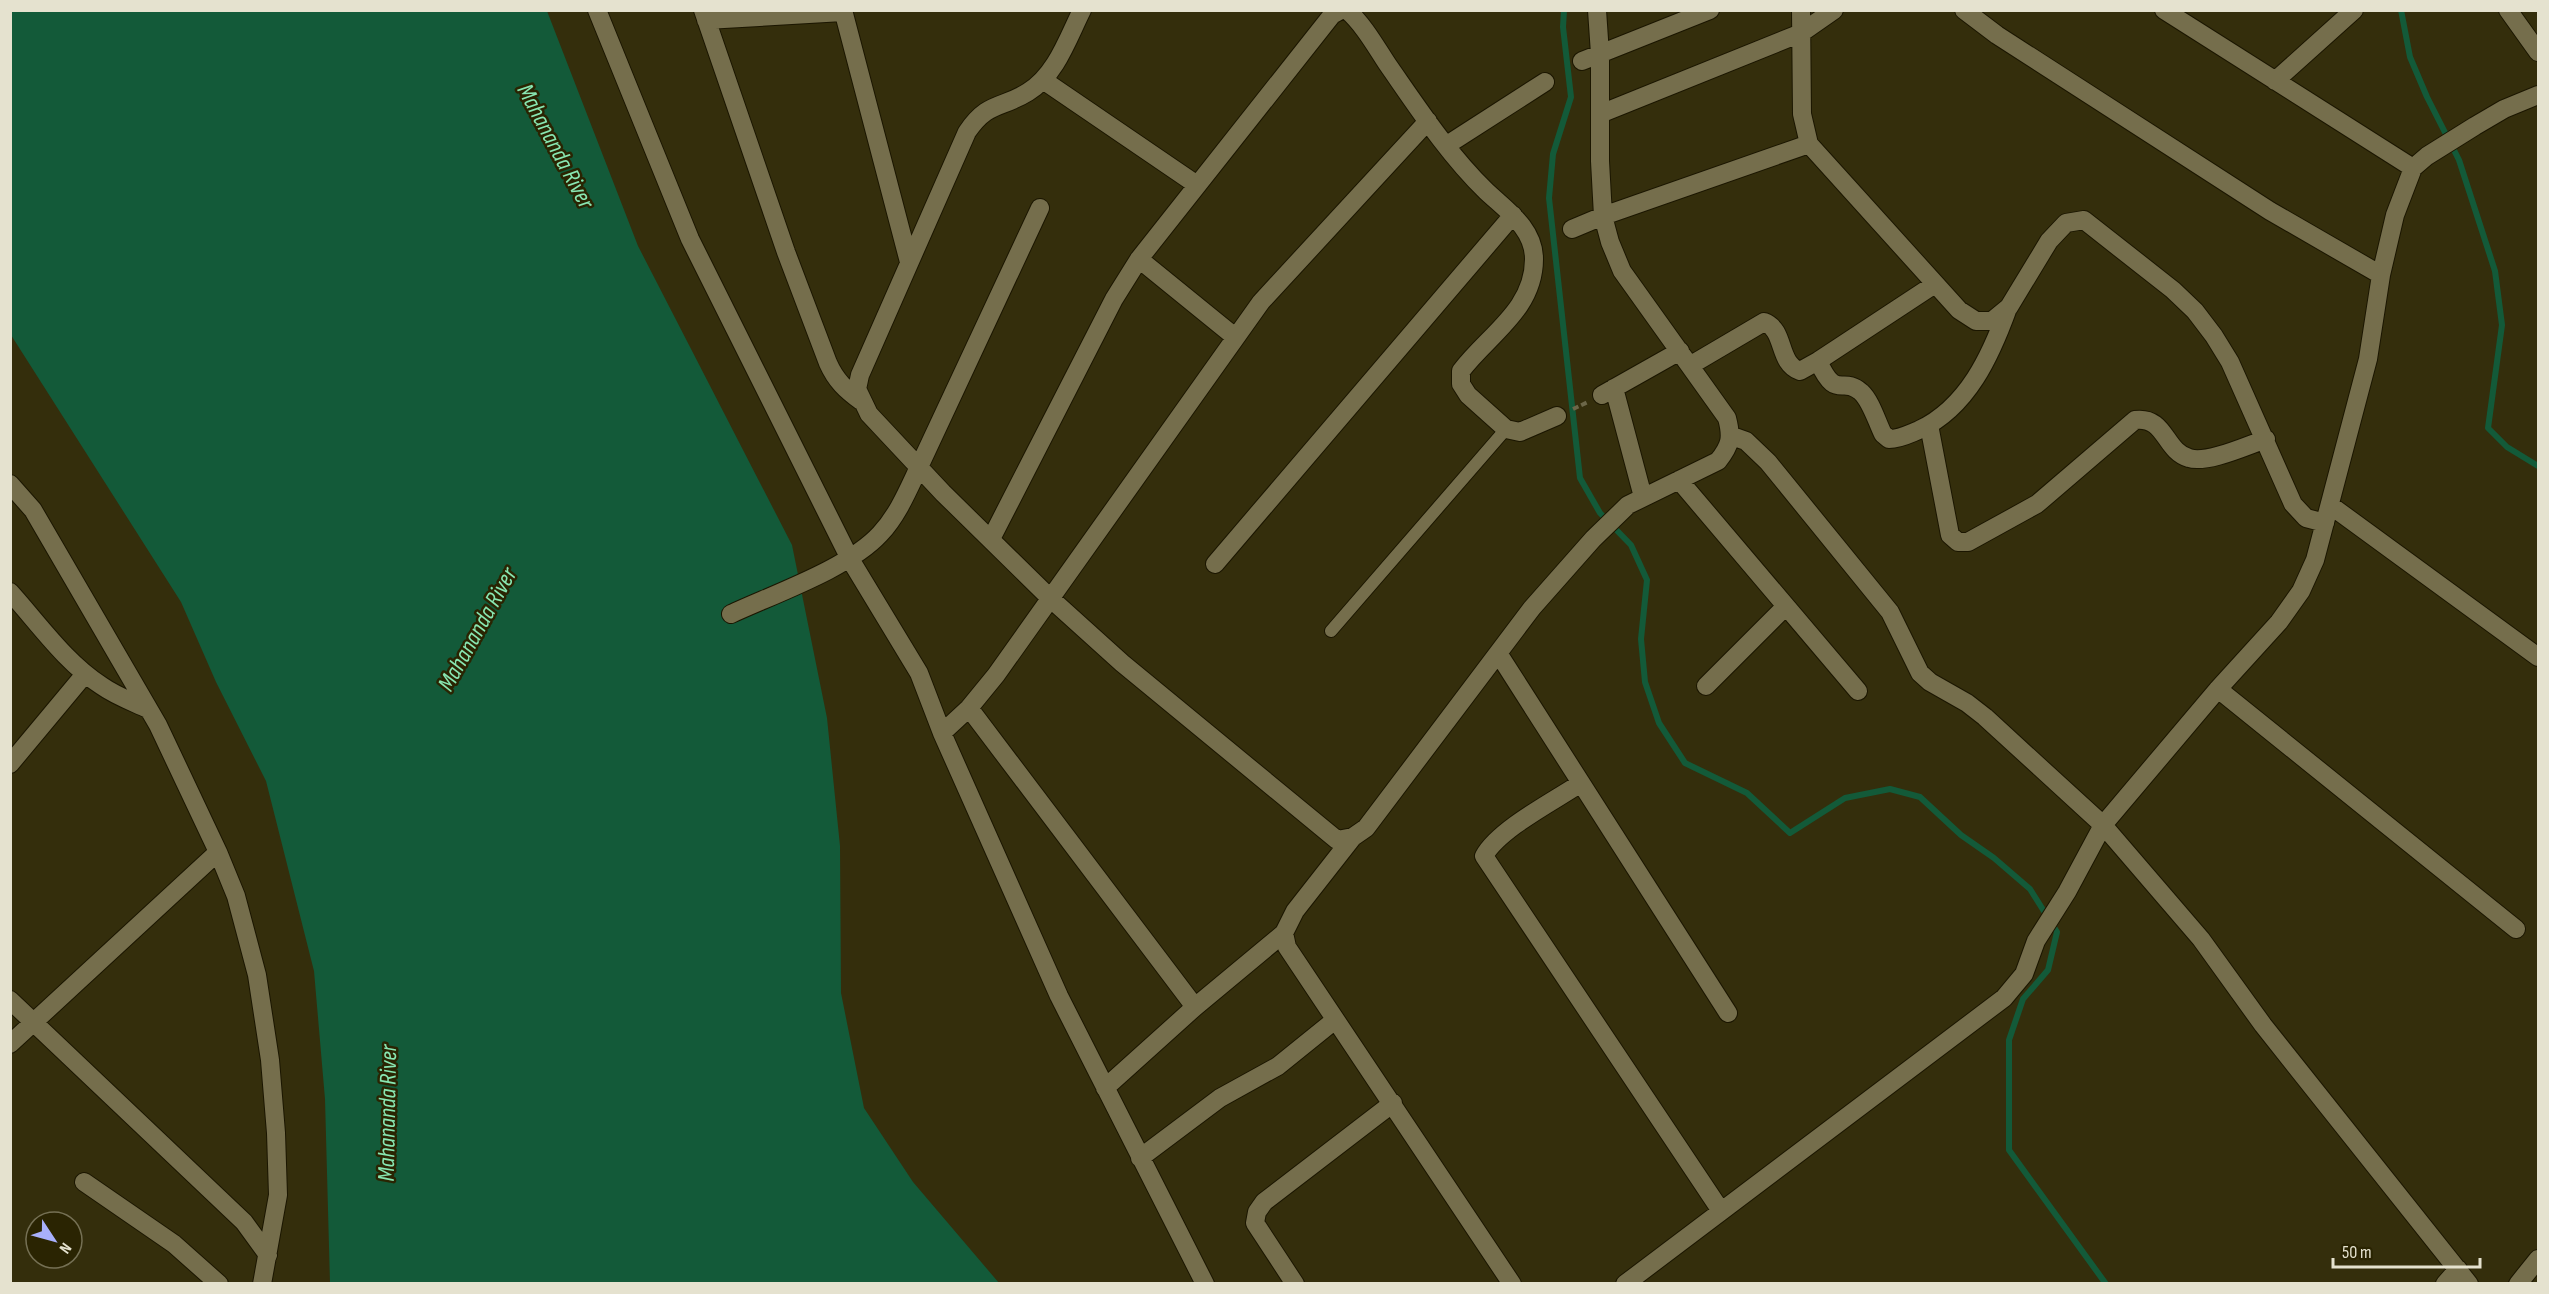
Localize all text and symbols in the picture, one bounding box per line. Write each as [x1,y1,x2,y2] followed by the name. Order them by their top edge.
[511,79,601,215] water label: Mahananda River
[432,561,524,696] water label: Mahananda River
[372,1043,403,1182] water label: Mahananda River
[24,1210,84,1270] north arrow
[2333,1231,2480,1269] scale bar
[55,1239,75,1257] text: N
[2342,1242,2372,1263] text: 50 m

